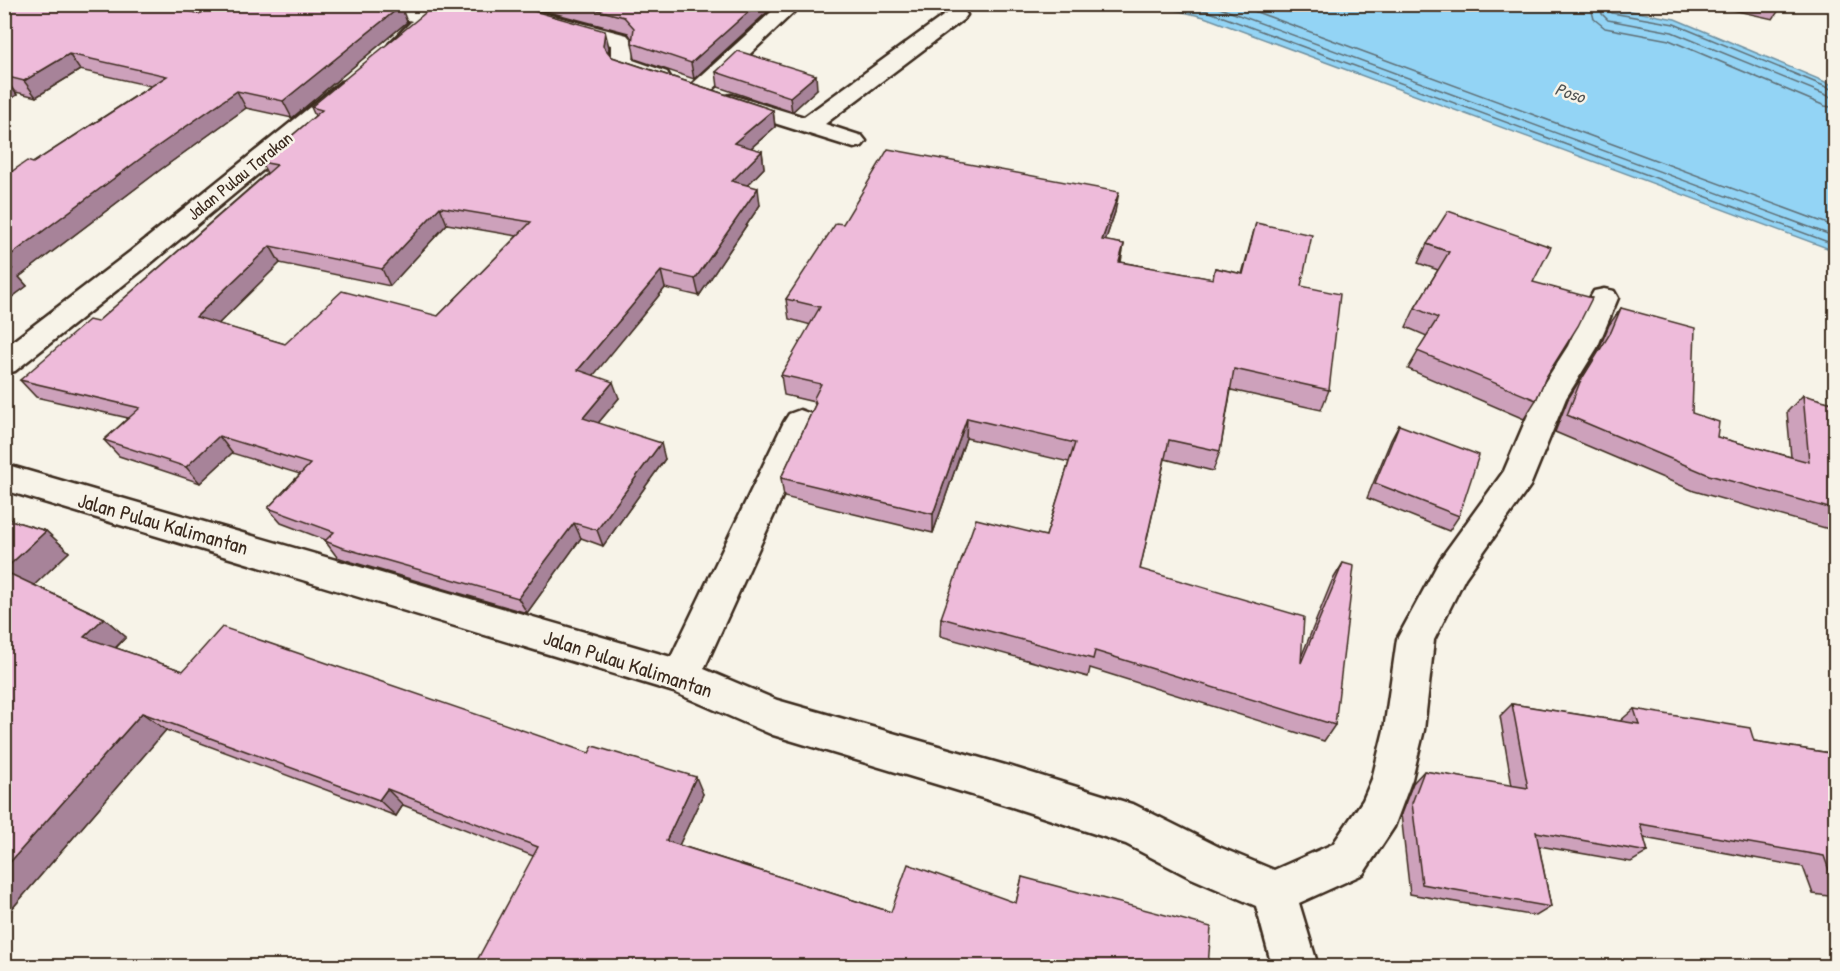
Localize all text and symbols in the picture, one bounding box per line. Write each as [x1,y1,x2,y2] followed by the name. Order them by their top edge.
[1552,76,1590,110] water label: Poso
[182,125,298,226] street label: Jalan Pulau Tarakan
[74,485,252,562] street label: Jalan Pulau Kalimantan
[540,623,716,705] street label: Jalan Pulau Kalimantan

